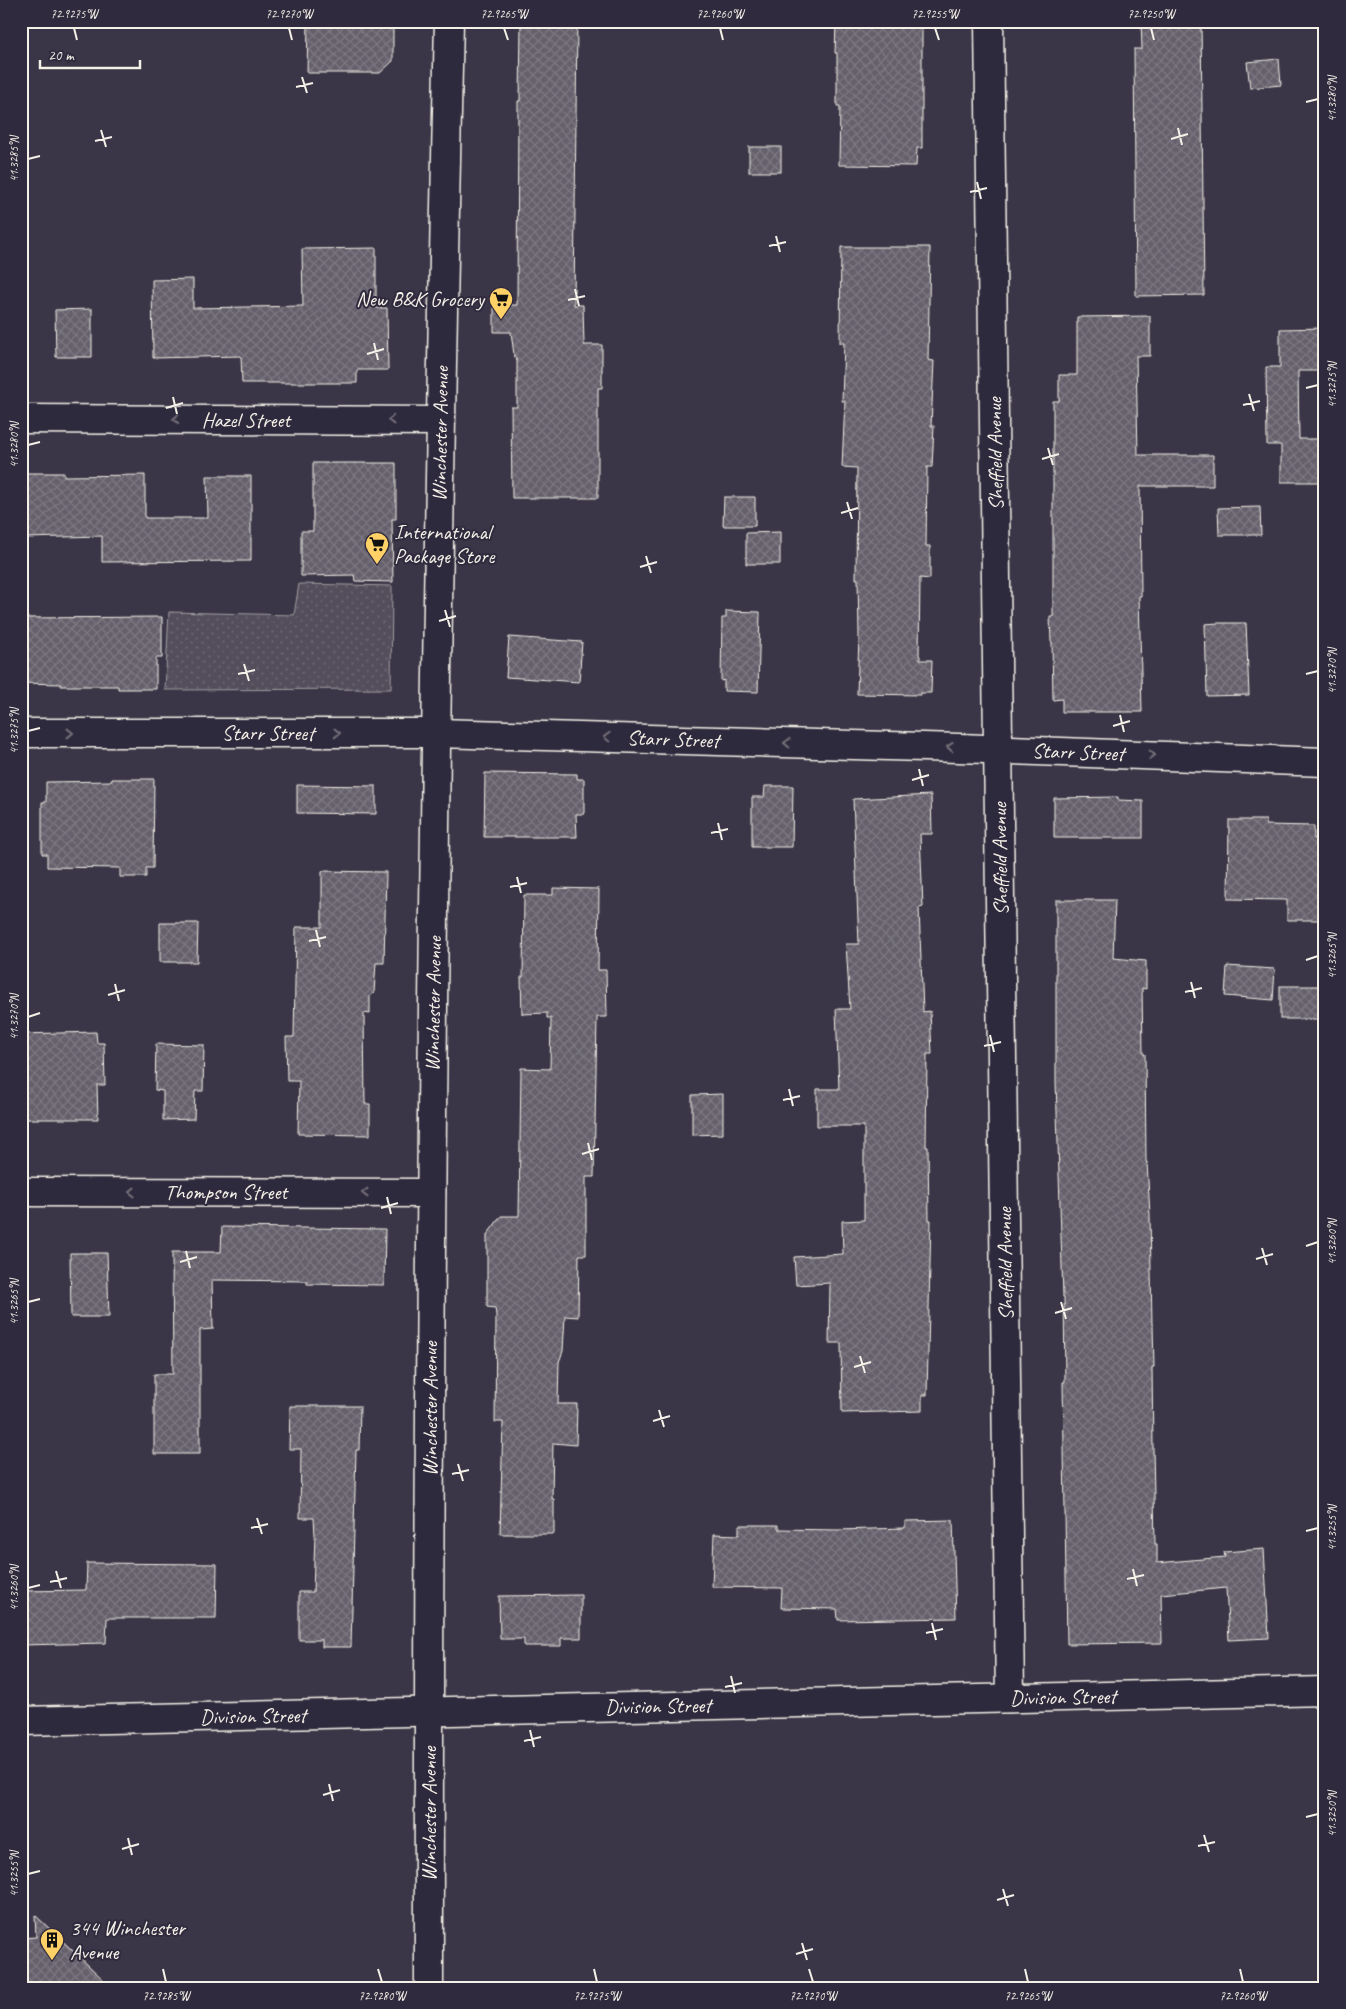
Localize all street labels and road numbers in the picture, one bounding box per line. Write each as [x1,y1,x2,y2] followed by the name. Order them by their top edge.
[426,365,454,502] street label: Winchester Avenue
[981,396,1009,511] street label: Sheffield Avenue
[202,407,292,433] street label: Hazel Street
[222,720,317,746] street label: Starr Street
[626,724,723,754] street label: Starr Street
[1031,737,1128,767] street label: Starr Street
[986,801,1014,916] street label: Sheffield Avenue
[419,935,447,1072] street label: Winchester Avenue
[165,1179,289,1205] street label: Thompson Street
[991,1206,1019,1321] street label: Sheffield Avenue
[417,1340,443,1476] street label: Winchester Avenue
[1010,1683,1119,1711] street label: Division Street
[605,1692,714,1720] street label: Division Street
[200,1702,309,1730] street label: Division Street
[416,1745,442,1881] street label: Winchester Avenue

